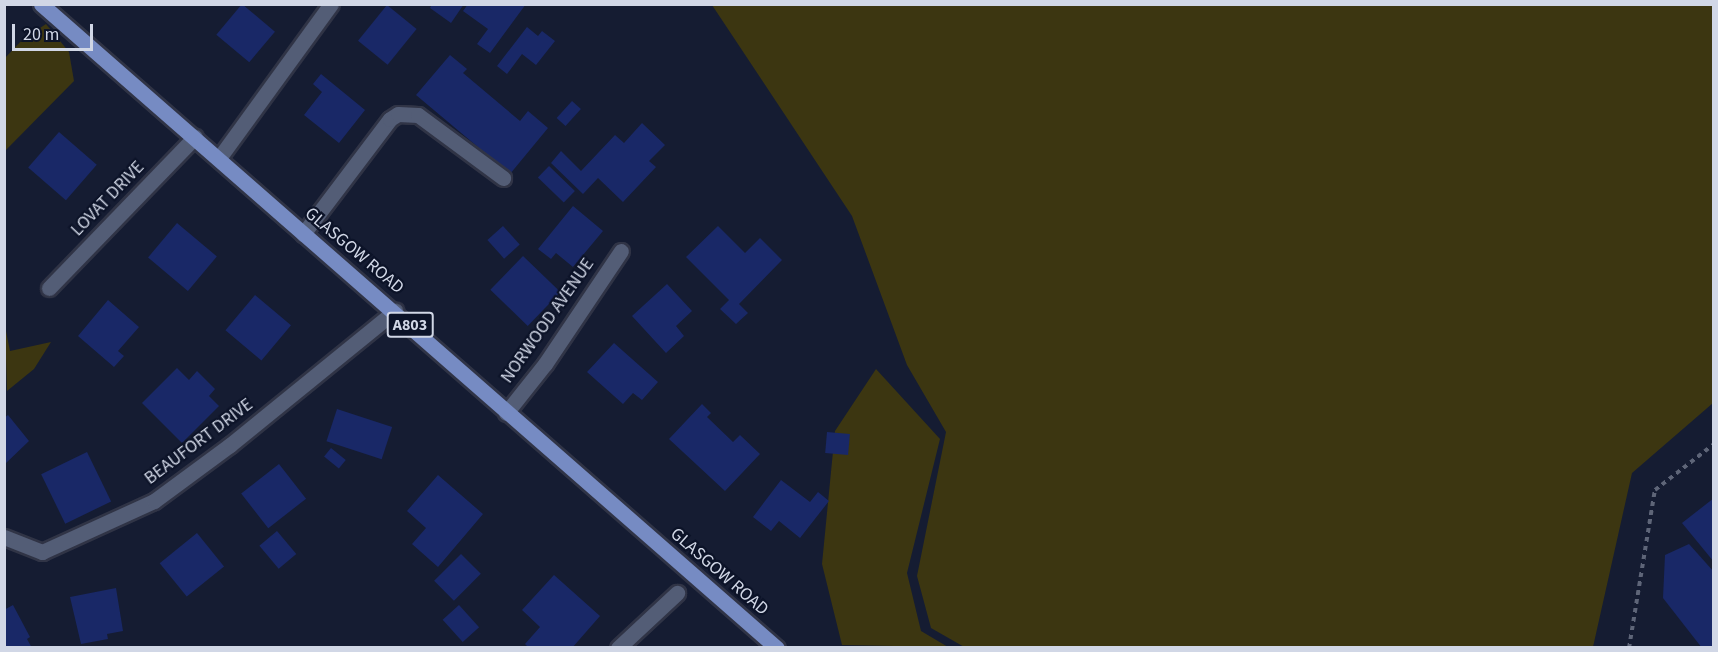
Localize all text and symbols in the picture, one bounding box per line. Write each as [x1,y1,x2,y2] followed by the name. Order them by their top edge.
[15,12,96,50] scale bar
[23,22,59,47] text: 20 m
[67,157,149,241] street label: LOVAT DRIVE
[300,203,408,299] street label: GLASGOW ROAD
[497,254,599,388] street label: NORWOOD AVENUE
[386,312,434,338] road number: A803
[141,394,257,490] street label: BEAUFORT DRIVE
[666,524,772,620] street label: GLASGOW ROAD

